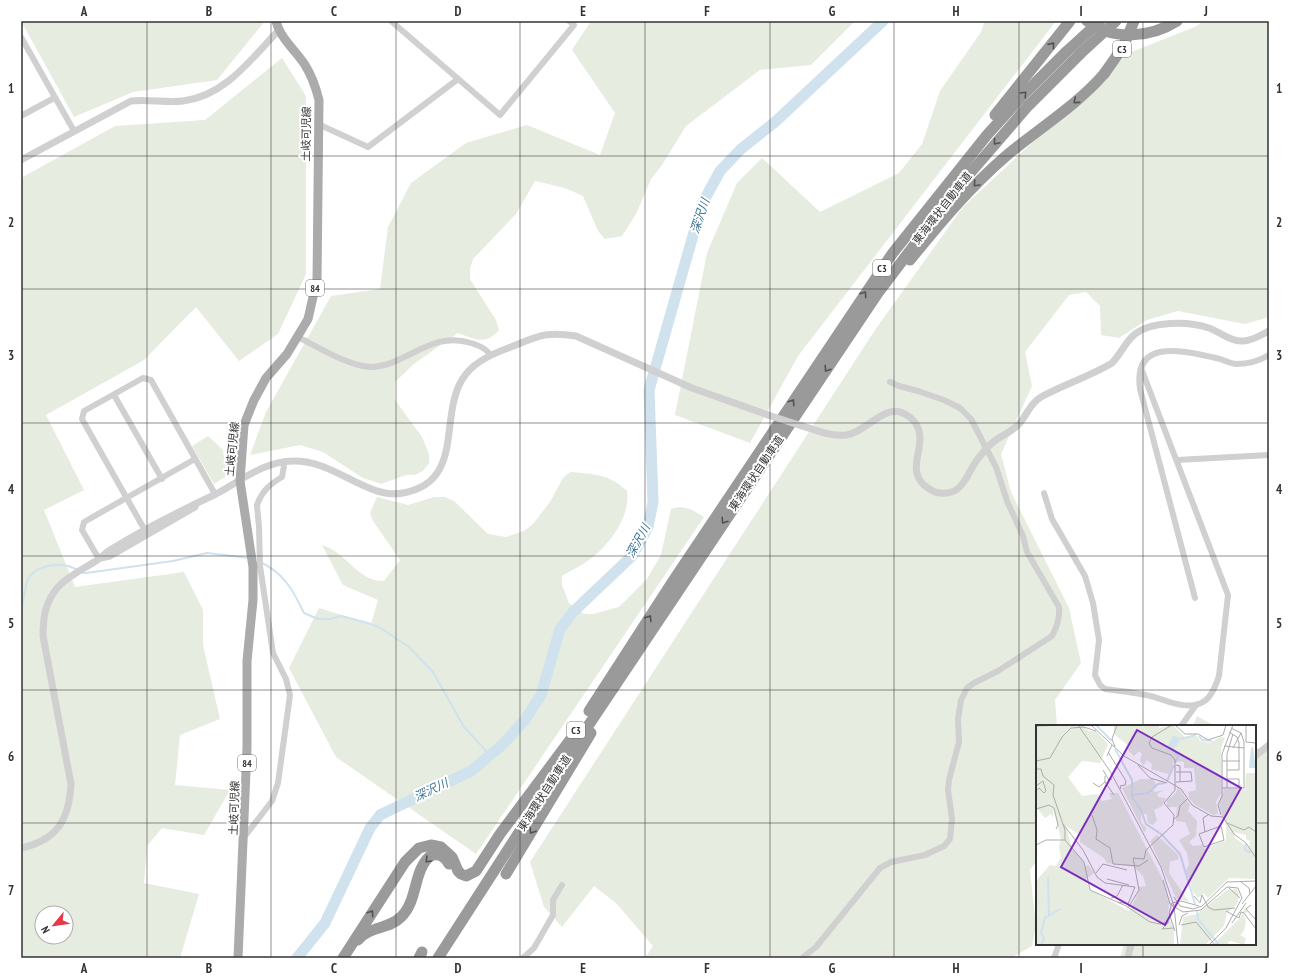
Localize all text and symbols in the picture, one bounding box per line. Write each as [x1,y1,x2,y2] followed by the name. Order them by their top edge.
[80,3,88,20] text: A
[206,3,212,20] text: B
[331,3,337,20] text: C
[455,3,462,20] text: D
[580,3,586,20] text: E
[704,3,710,20] text: F
[829,3,836,20] text: G
[953,3,960,20] text: H
[1079,3,1083,20] text: I
[1203,3,1208,20] text: J
[1113,41,1131,57] road number: C3
[1047,42,1054,49] one-way arrow
[8,80,14,97] text: 1
[1276,80,1282,97] text: 1
[1019,91,1027,99] one-way arrow
[1073,96,1080,103] one-way arrow
[299,106,313,162] street label: 土岐可児線
[994,137,1001,144] one-way arrow
[909,169,975,247] street label: 東海環状自動車道
[973,179,981,187] one-way arrow
[687,194,713,235] water label: 深沢川
[8,214,14,231] text: 2
[1276,214,1282,231] text: 2
[873,260,891,276] road number: C3
[306,280,324,296] road number: 84
[859,291,867,298] one-way arrow
[8,347,14,364] text: 3
[1276,347,1282,364] text: 3
[824,365,832,372] one-way arrow
[787,399,794,406] one-way arrow
[222,421,242,477] street label: 土岐可児線
[726,433,786,513] street label: 東海環状自動車道
[8,481,15,498] text: 4
[1276,481,1283,498] text: 4
[721,517,729,524] one-way arrow
[622,520,654,560] water label: 深沢川
[8,615,14,632] text: 5
[644,615,652,622] one-way arrow
[1276,615,1282,632] text: 5
[567,722,585,738] road number: C3
[1036,725,1256,945] inset map
[8,748,14,765] text: 6
[1276,748,1282,765] text: 6
[514,752,574,834] street label: 東海環状自動車道
[238,755,256,771] road number: 84
[411,774,452,804] water label: 深沢川
[226,780,242,836] street label: 土岐可児線
[530,827,537,834] one-way arrow
[425,855,433,863] one-way arrow
[8,882,14,899] text: 7
[1276,882,1282,899] text: 7
[34,905,74,945] north arrow
[366,910,374,917] one-way arrow
[38,924,53,936] text: N
[80,960,88,977] text: A
[206,960,212,977] text: B
[331,960,337,977] text: C
[455,960,462,977] text: D
[580,960,586,977] text: E
[704,960,710,977] text: F
[829,960,836,977] text: G
[953,960,960,977] text: H
[1079,960,1083,977] text: I
[1203,960,1208,977] text: J

